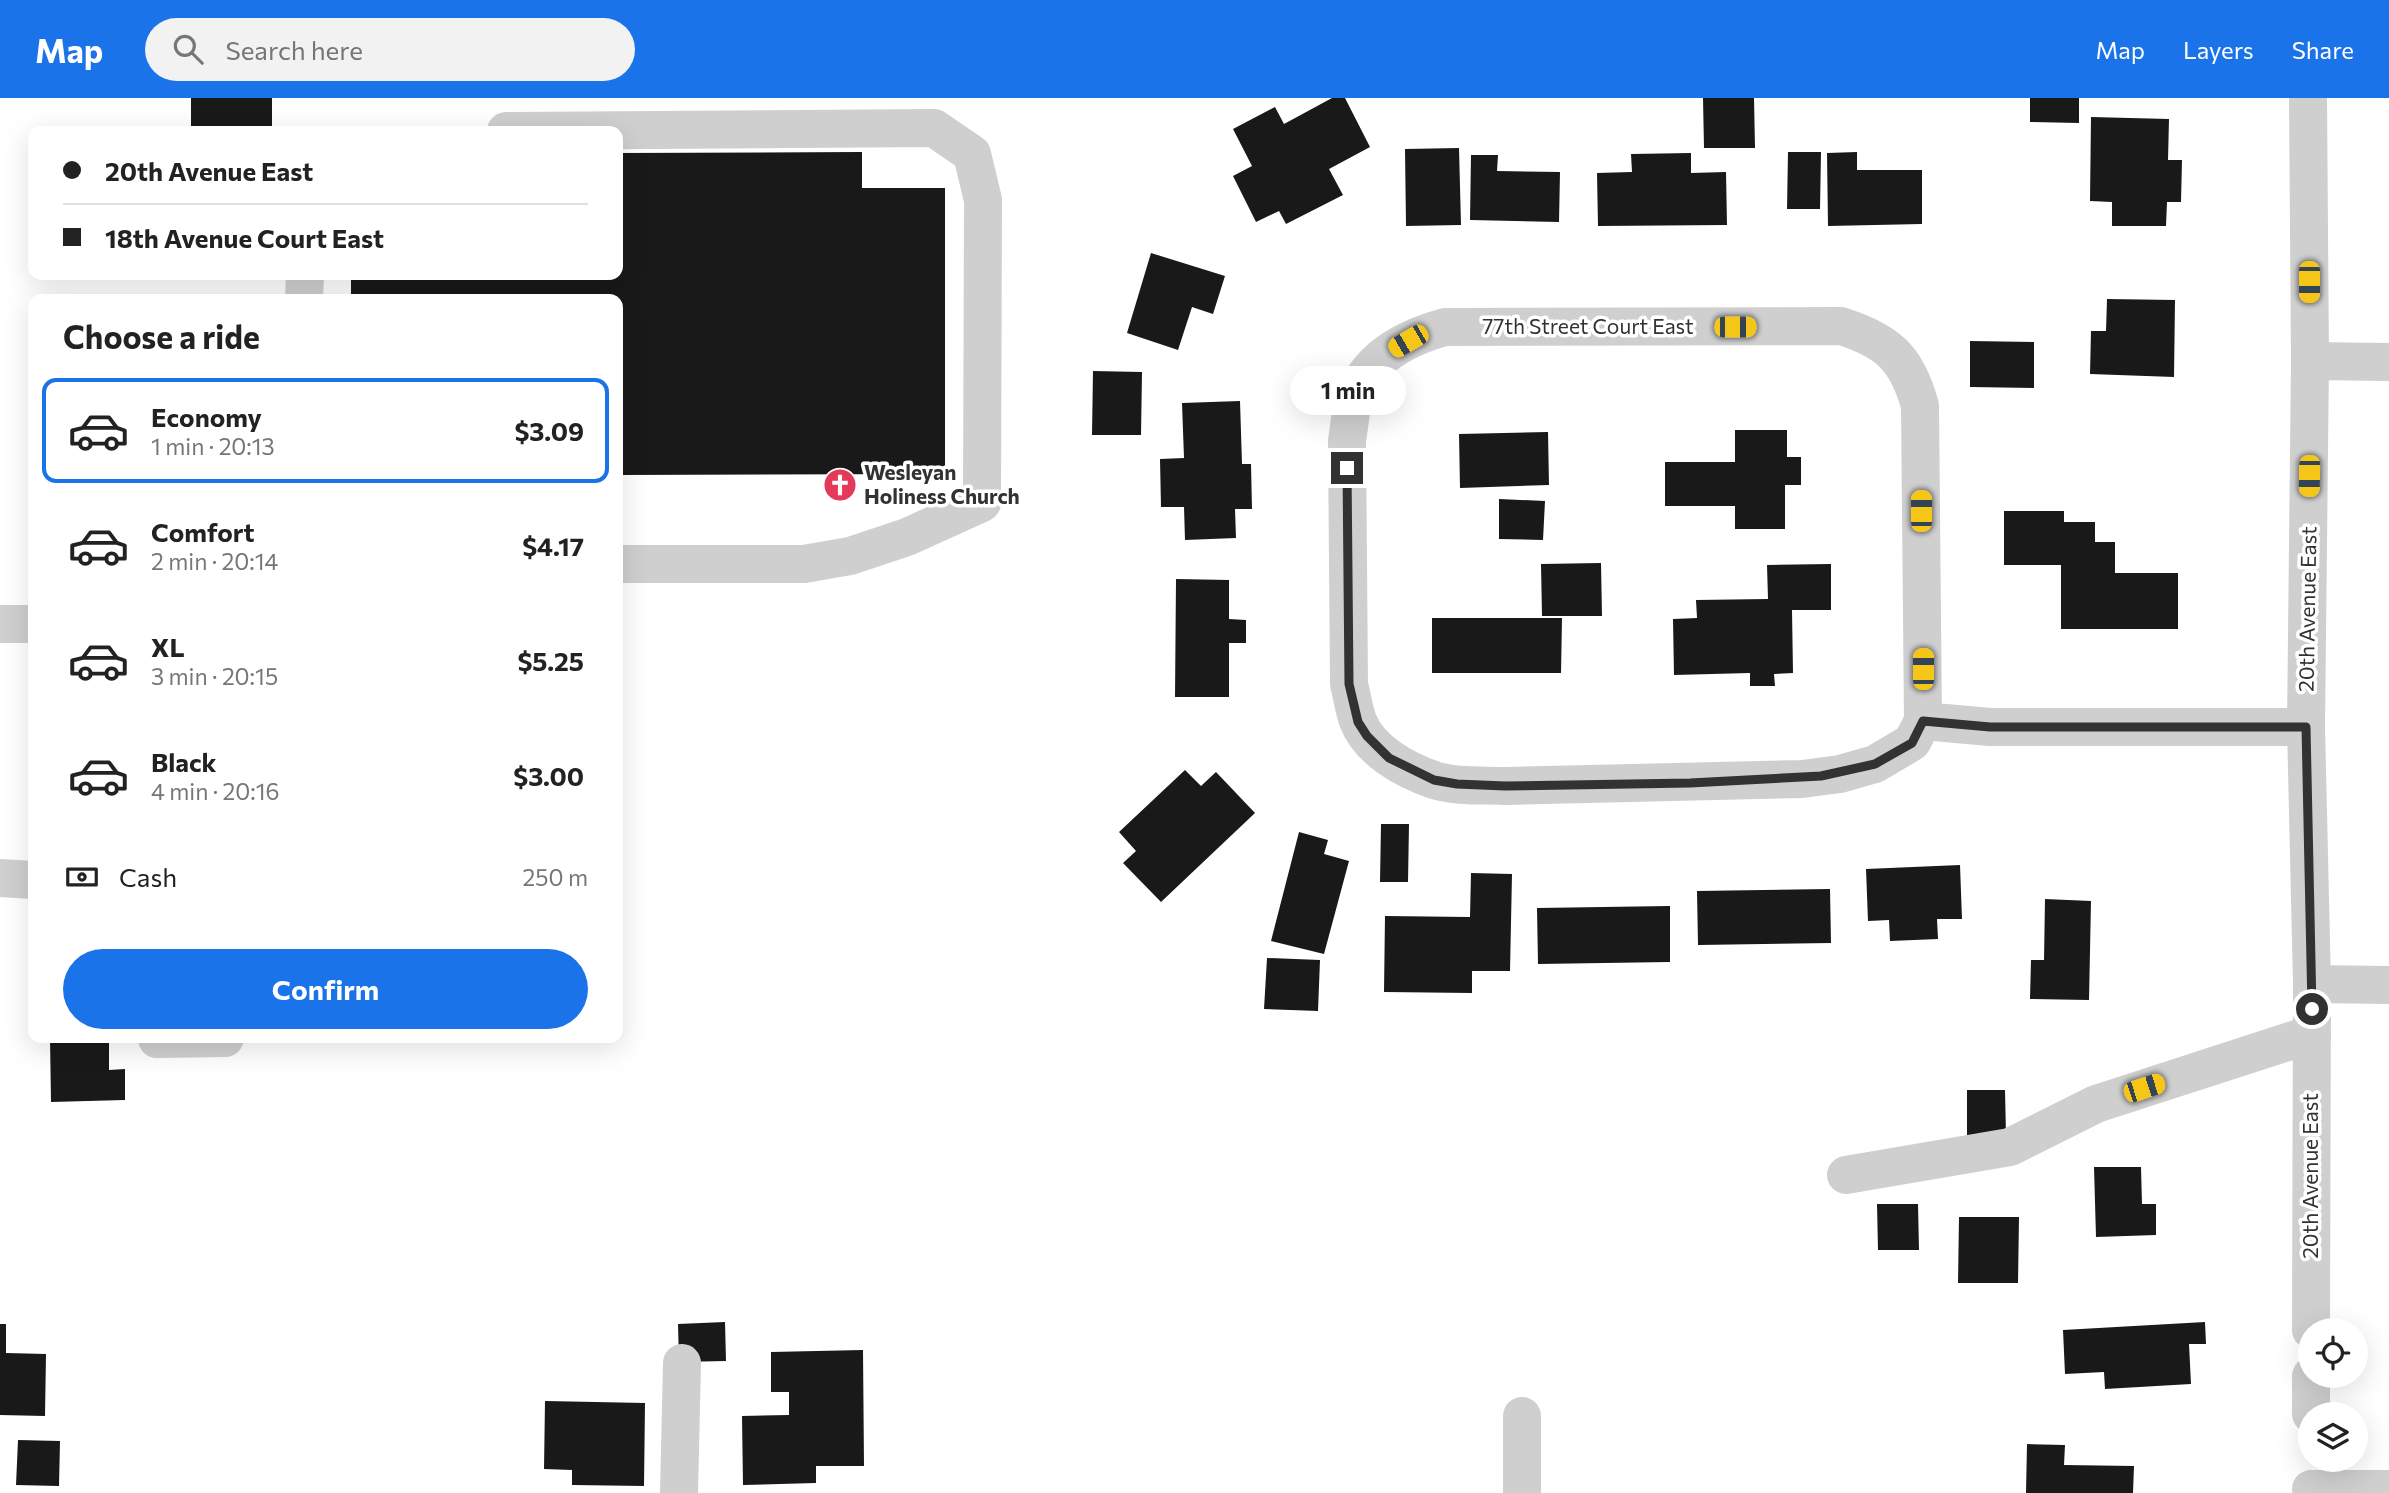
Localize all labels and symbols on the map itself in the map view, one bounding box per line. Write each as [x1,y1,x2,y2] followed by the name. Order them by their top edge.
[2299,261,2320,303] car
[1482,313,1694,338] street label: 77th Street Court East
[1715,317,1757,338] car
[1385,321,1432,361] car
[1289,366,1405,416] callout: 1 min
[1331,452,1363,484] route end
[2299,455,2320,497] car
[864,459,1020,508] place label: Wesleyan Holiness Church
[821,466,859,504] church icon: Wesleyan Holiness Church
[1911,490,1932,532] car
[2293,526,2320,692] street label: 20th Avenue East
[1913,648,1934,690] car
[2296,993,2328,1025] route start
[2121,1072,2168,1104] car
[2297,1093,2322,1259] street label: 20th Avenue East

